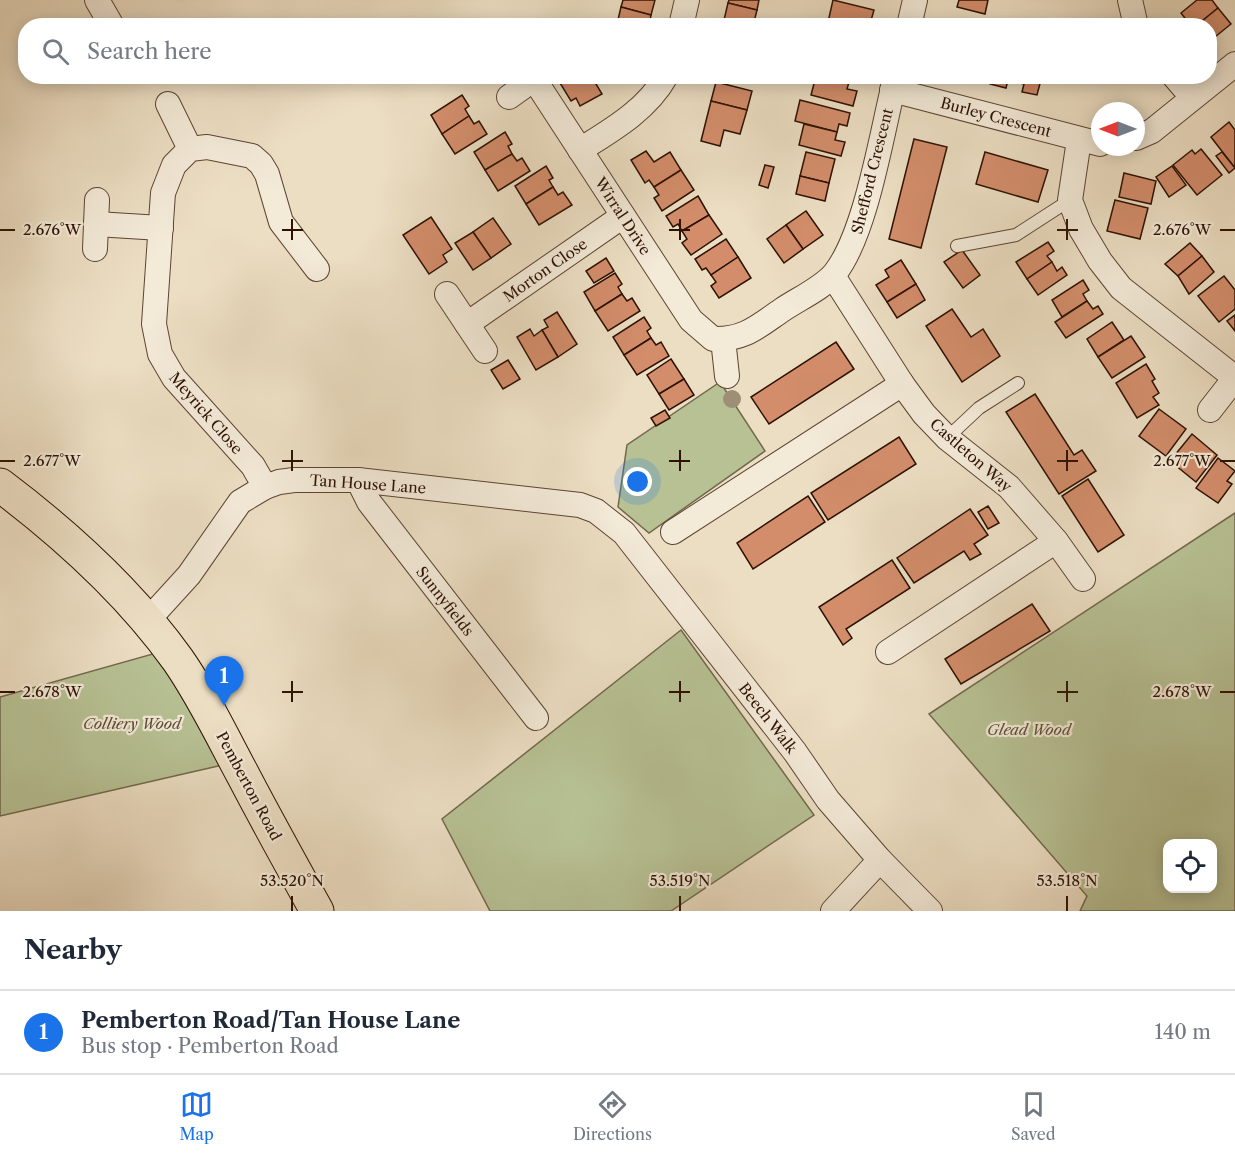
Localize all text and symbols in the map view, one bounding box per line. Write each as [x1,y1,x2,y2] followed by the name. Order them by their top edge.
[18,18,1217,84] search box
[39,35,72,68] icon: search
[87,38,212,65] text: Search here
[938,93,1054,141] street label: Burley Crescent
[1091,102,1145,156] north arrow
[847,105,897,236] street label: Shefford Crescent
[590,173,655,258] street label: Wirral Drive
[23,220,82,239] text: 2.676°W
[1153,220,1212,239] text: 2.676°W
[499,234,591,306] street label: Morton Close
[165,368,247,458] street label: Meyrick Close
[926,414,1016,496] street label: Castleton Way
[23,451,81,470] text: 2.677°W
[1153,451,1211,470] text: 2.677°W
[623,467,652,496] your location
[309,470,427,498] street label: Tan House Lane
[412,562,478,640] street label: Sunnyfields
[204,656,244,706] pin: 1
[735,679,802,758] street label: Beech Walk
[23,682,82,701] text: 2.678°W
[1153,682,1212,701] text: 2.678°W
[83,714,183,733] park label: Colliery Wood
[987,720,1073,739] park label: Glead Wood
[212,728,286,844] street label: Pemberton Road
[1163,839,1217,893] map controls
[1163,839,1217,893] button: locate
[260,871,324,890] text: 53.520°N
[650,871,710,890] text: 53.519°N
[1036,871,1098,890] text: 53.518°N
[24,934,122,966] text: Nearby
[81,1007,460,1034] text: Pemberton Road/Tan House Lane
[39,1020,48,1044] text: 1
[1154,1020,1211,1044] text: 140 m
[81,1034,339,1058] text: Bus stop · Pemberton Road
[180,1088,214,1144] tab: Map
[573,1088,652,1144] tab: Directions
[1011,1088,1055,1144] tab: Saved

